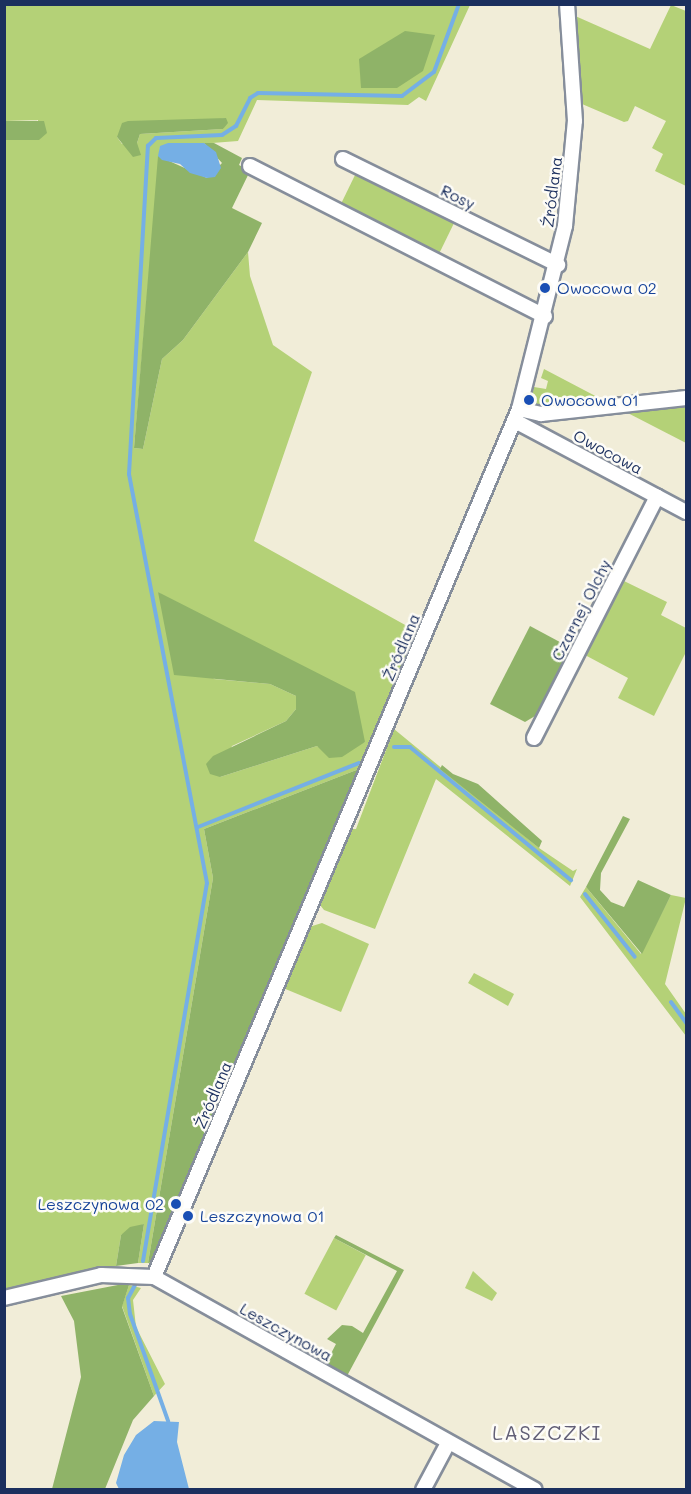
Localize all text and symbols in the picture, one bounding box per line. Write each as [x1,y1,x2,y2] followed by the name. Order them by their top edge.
[538,155,566,229] street label: Źródlana
[438,181,478,213] street label: Rosy
[557,278,657,298] place label: Owocowa 02
[538,281,552,295] marker: Owocowa 02
[541,390,639,410] place label: Owocowa 01
[522,393,536,407] marker: Owocowa 01
[570,426,646,478] street label: Owocowa
[547,556,615,664] street label: Czarnej Olchy
[378,610,424,684] street label: Źródlana
[190,1058,236,1132] street label: Źródlana
[38,1194,164,1214] place label: Leszczynowa 02
[169,1197,183,1211] marker: Leszczynowa 02
[200,1206,325,1226] place label: Leszczynowa 01
[181,1209,195,1223] marker: Leszczynowa 01
[237,1299,335,1365] street label: Leszczynowa
[492,1420,602,1444] district label: LASZCZKI

